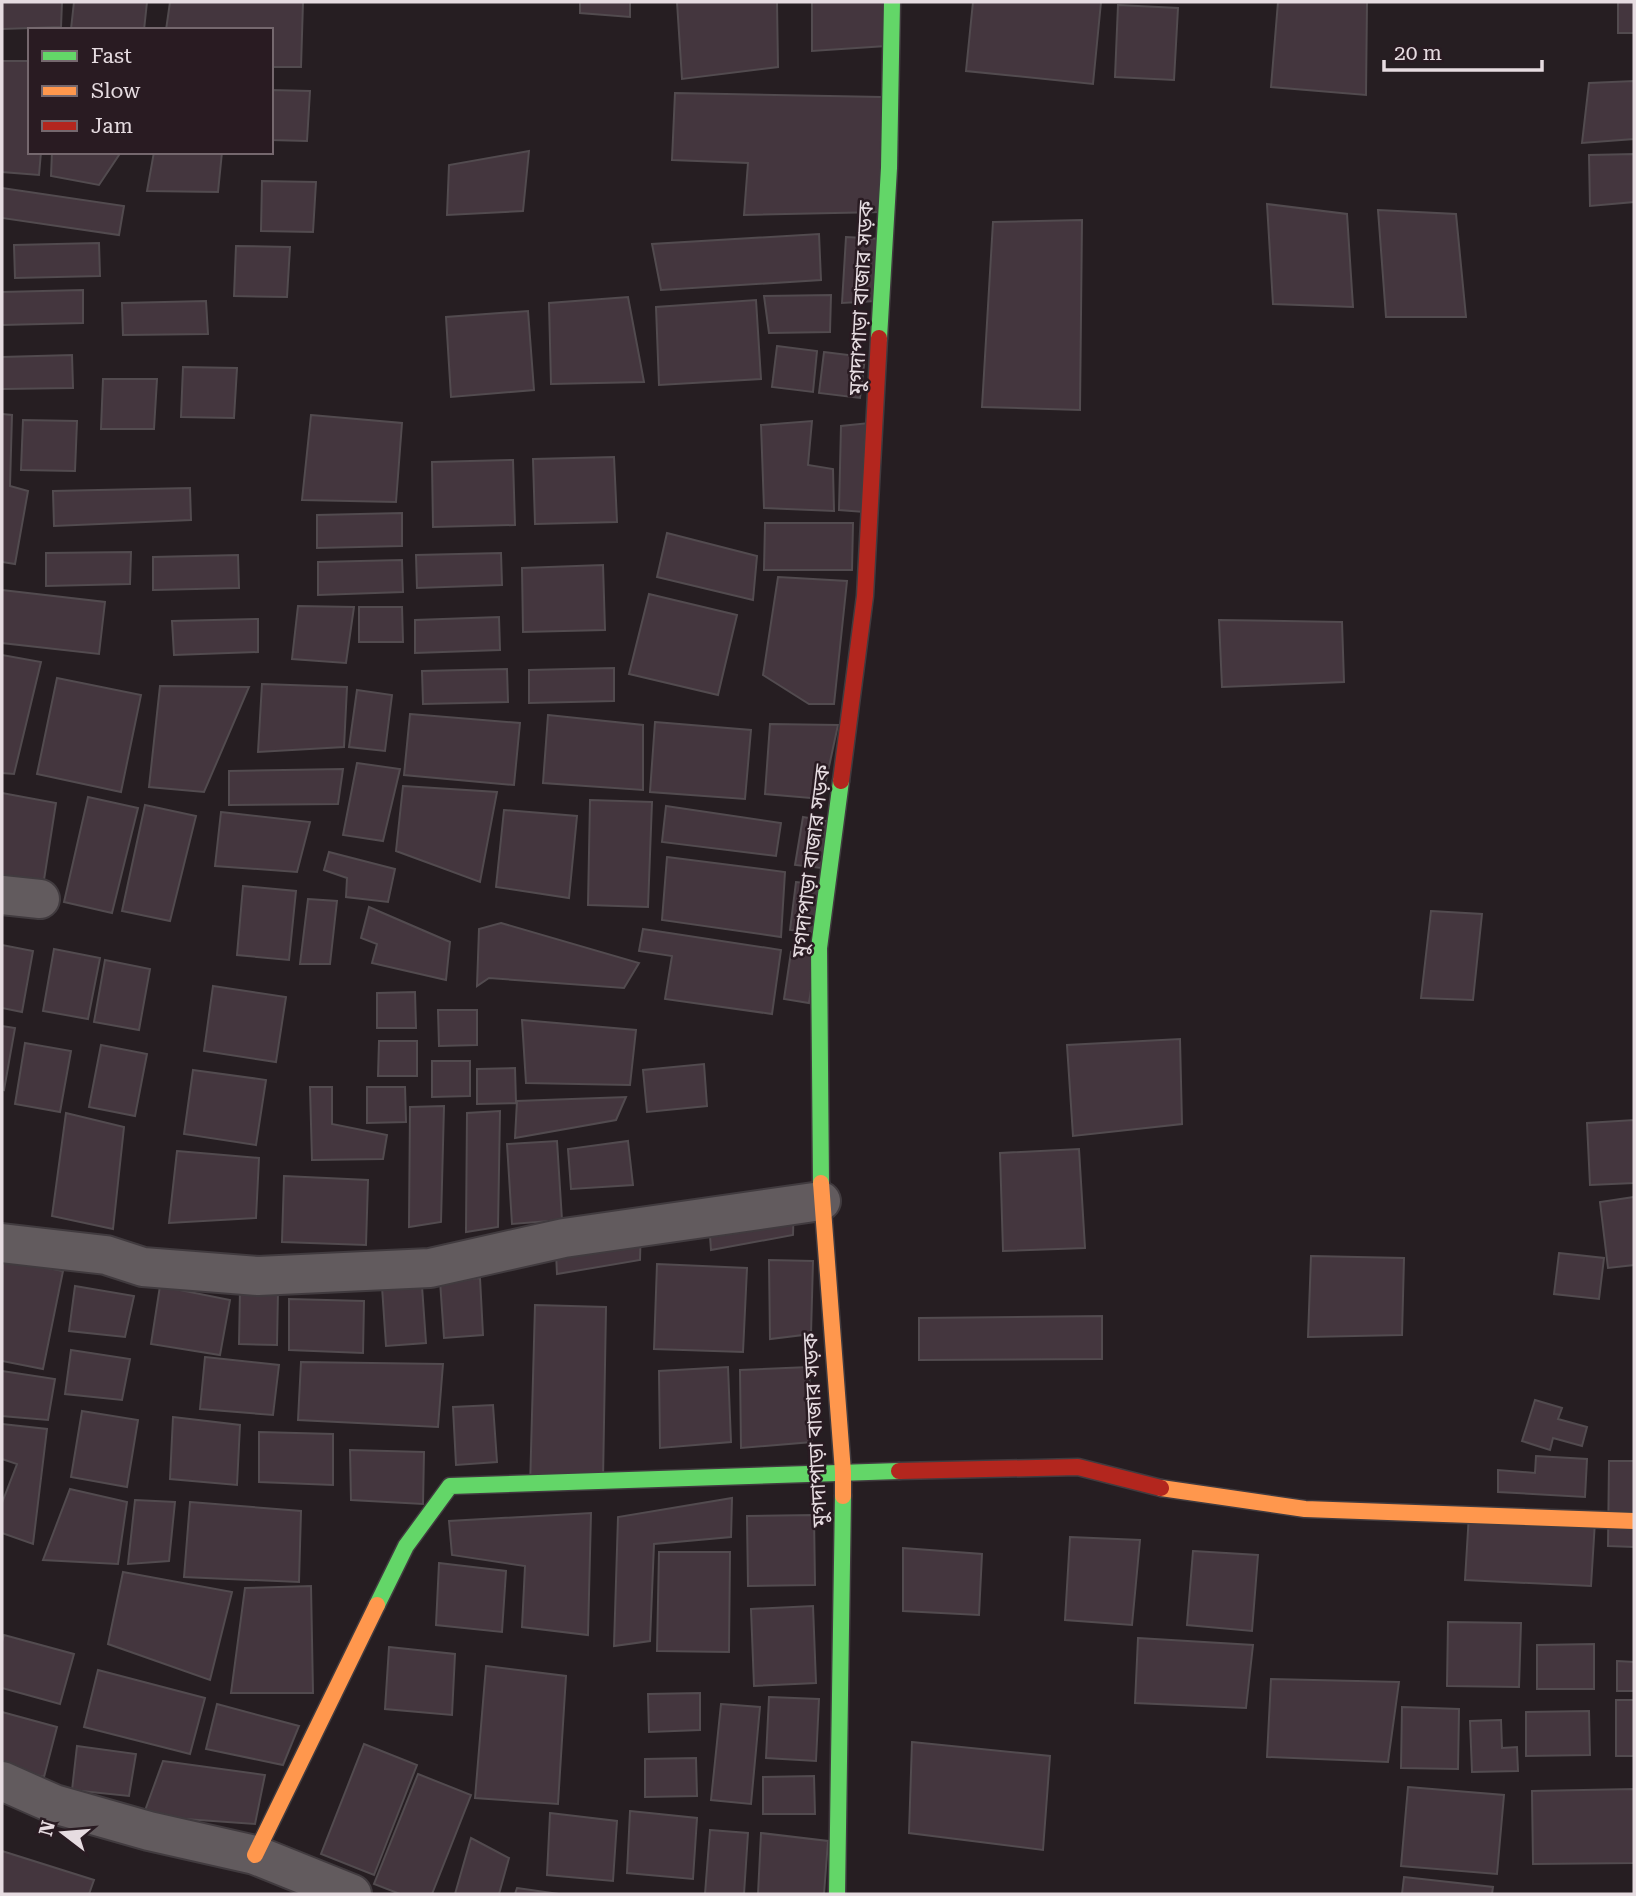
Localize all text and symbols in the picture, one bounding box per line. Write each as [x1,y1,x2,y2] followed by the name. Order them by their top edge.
[28,28,273,154] legend
[1384,28,1542,72] scale bar
[1394,41,1442,65] text: 20 m
[91,44,132,68] text: Fast
[91,79,141,103] text: Slow
[91,114,133,138] text: Jam
[844,199,878,397] street label: মুগদাপাড়া বাজার সড়ক
[787,762,835,960] street label: মুগদাপাড়া বাজার সড়ক
[798,1331,832,1529] street label: মুগদাপাড়া বাজার সড়ক
[28,1798,98,1868] north arrow
[34,1818,60,1839] text: N

